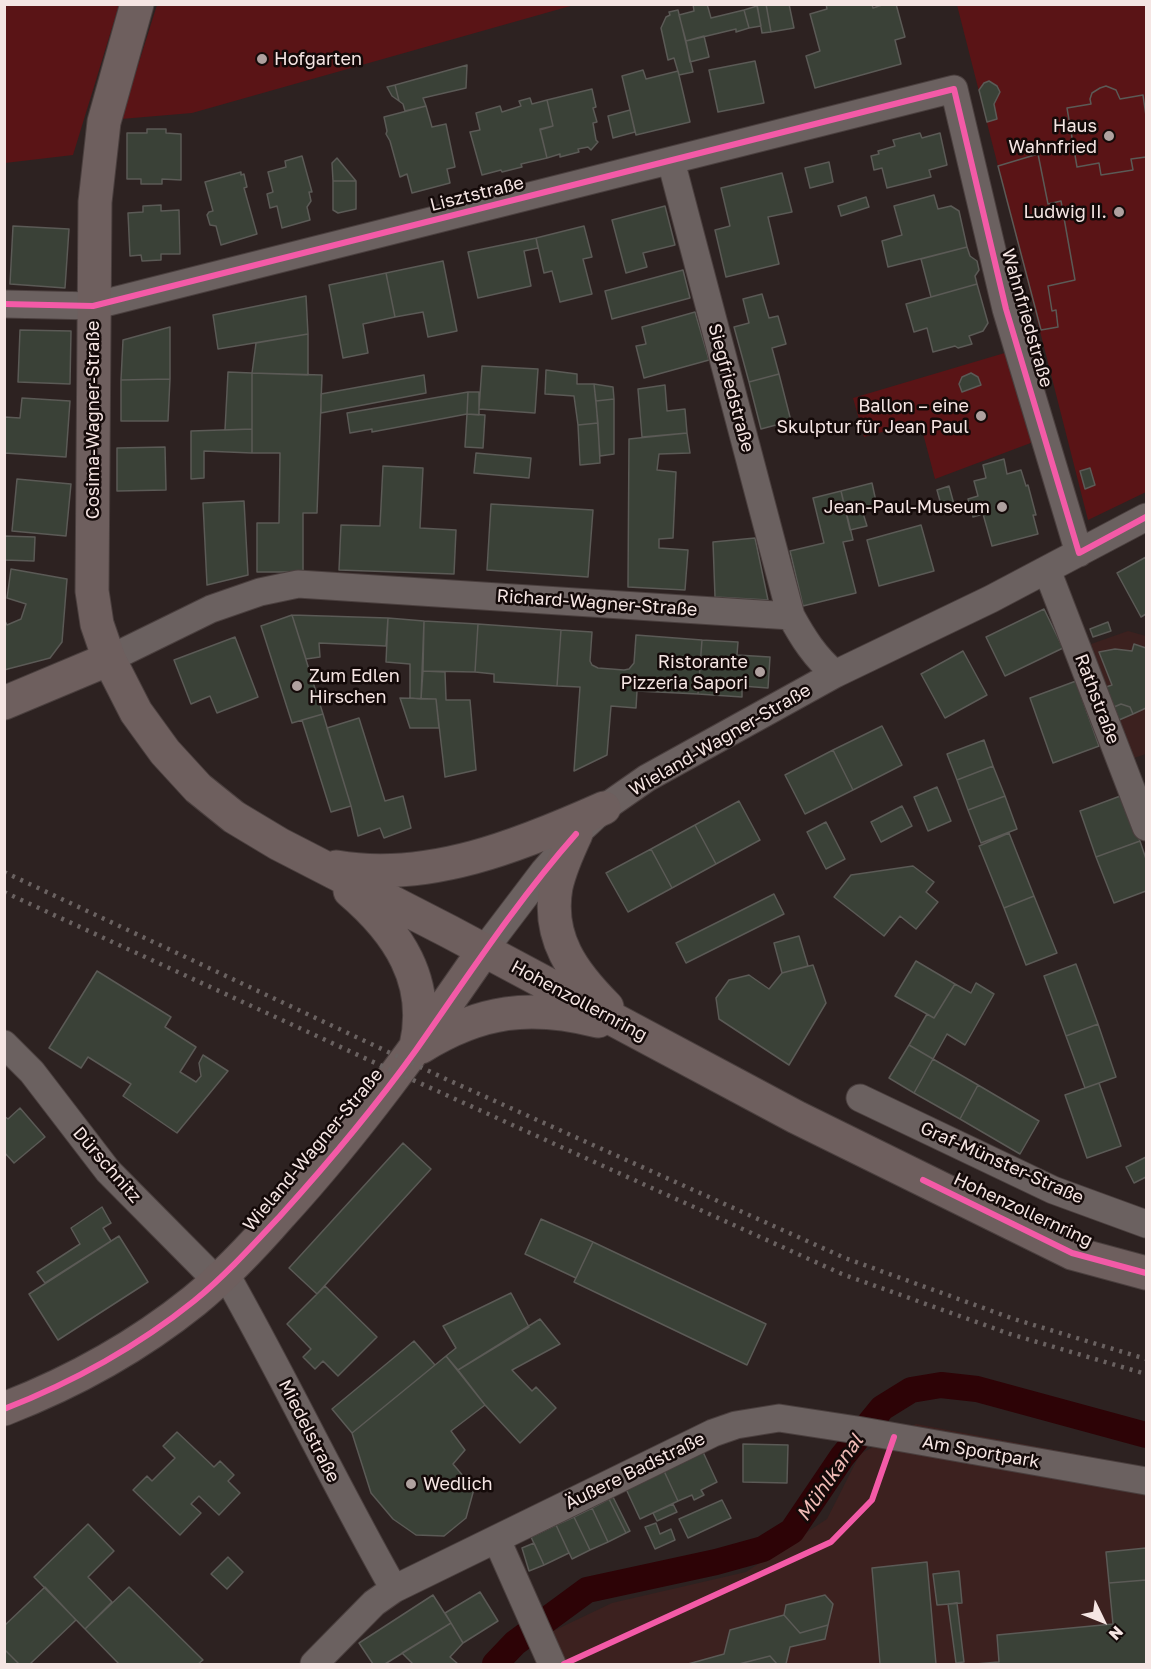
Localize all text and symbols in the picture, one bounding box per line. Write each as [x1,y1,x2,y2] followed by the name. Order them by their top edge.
[274,48,362,70] place label: Hofgarten
[255,52,269,66] marker: Hofgarten
[1008,115,1097,158] place label: Haus Wahnfried
[1102,129,1116,143] marker: Haus Wahnfried
[428,172,526,216] street label: Lisztstraße
[1023,201,1107,223] place label: Ludwig II.
[1112,205,1126,219] marker: Ludwig II.
[997,246,1057,390] street label: Wahnfriedstraße
[82,321,104,519] street label: Cosima-Wagner-Straße
[703,321,759,455] street label: Siegfriedstraße
[776,395,969,438] place label: Ballon – eine Skulptur für Jean Paul
[974,409,988,423] marker: Ballon – eine Skulptur für Jean Paul
[824,496,990,518] place label: Jean-Paul-Museum
[995,500,1009,514] marker: Jean-Paul-Museum
[496,585,698,621] street label: Richard-Wagner-Straße
[620,651,748,694] place label: Ristorante Pizzeria Sapori
[1070,651,1124,747] street label: Rathstraße
[309,665,400,708] place label: Zum Edlen Hirschen
[753,665,767,679] marker: Ristorante Pizzeria Sapori
[290,679,304,693] marker: Zum Edlen Hirschen
[625,679,815,801] street label: Wieland-Wagner-Straße
[507,956,651,1046] street label: Hohenzollernring
[239,1064,387,1236] street label: Wieland-Wagner-Straße
[917,1117,1087,1209] street label: Graf-Münster-Straße
[68,1123,146,1207] street label: Dürschnitz
[950,1168,1096,1252] street label: Hohenzollernring
[274,1376,344,1486] street label: Miedelstraße
[561,1428,709,1514] street label: Äußere Badstraße
[791,1430,869,1526] water label: Mühlkanal
[921,1431,1041,1473] street label: Am Sportpark
[423,1473,493,1495] place label: Wedlich
[404,1477,418,1491] marker: Wedlich
[1073,1591,1133,1651] north arrow
[1105,1622,1128,1645] text: N

